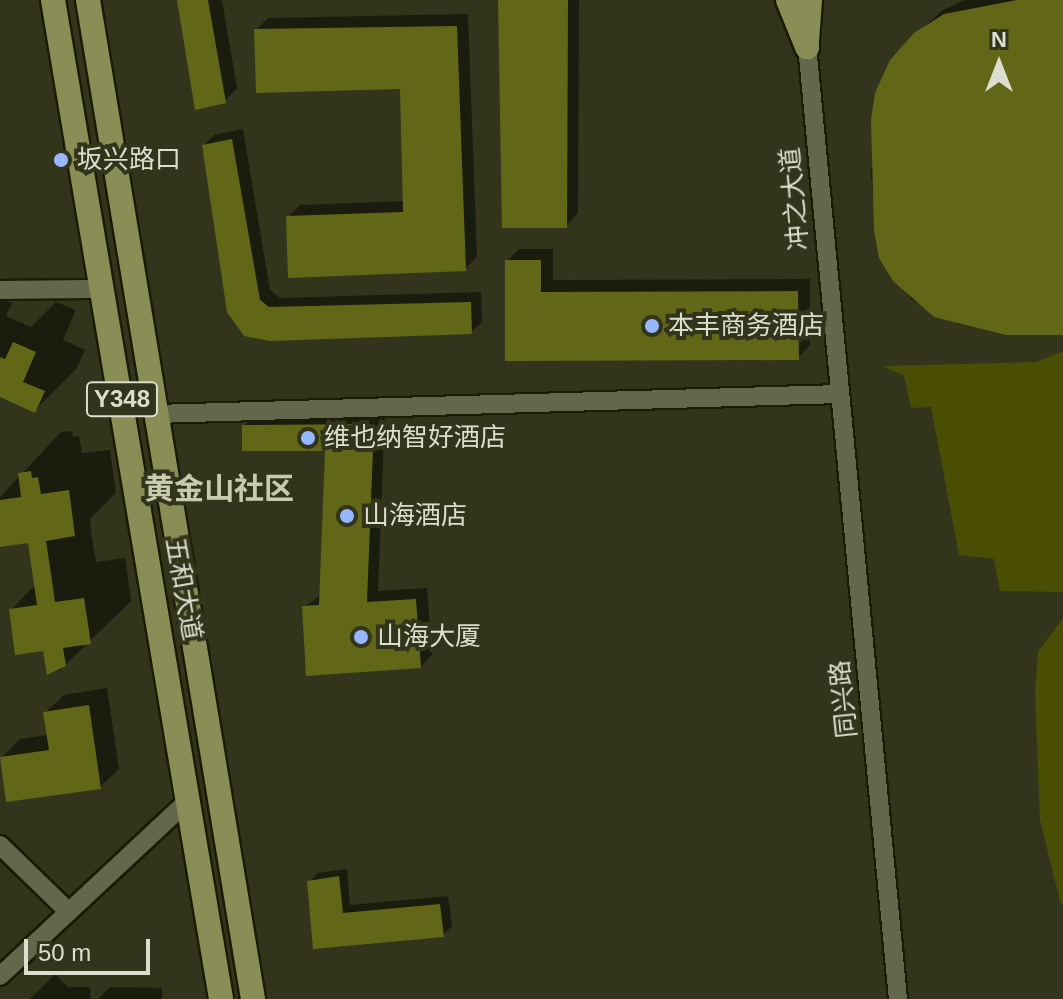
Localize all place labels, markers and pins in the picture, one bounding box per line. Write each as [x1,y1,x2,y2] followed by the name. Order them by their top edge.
[77,144,181,176] place label: 坂兴路口
[52,151,70,169] marker: 坂兴路口
[668,310,824,342] place label: 本丰商务酒店
[643,317,661,335] marker: 本丰商务酒店
[324,422,506,454] place label: 维也纳智好酒店
[299,429,317,447] marker: 维也纳智好酒店
[363,500,467,532] place label: 山海酒店
[338,507,356,525] marker: 山海酒店
[377,621,481,653] place label: 山海大厦
[352,628,370,646] marker: 山海大厦

